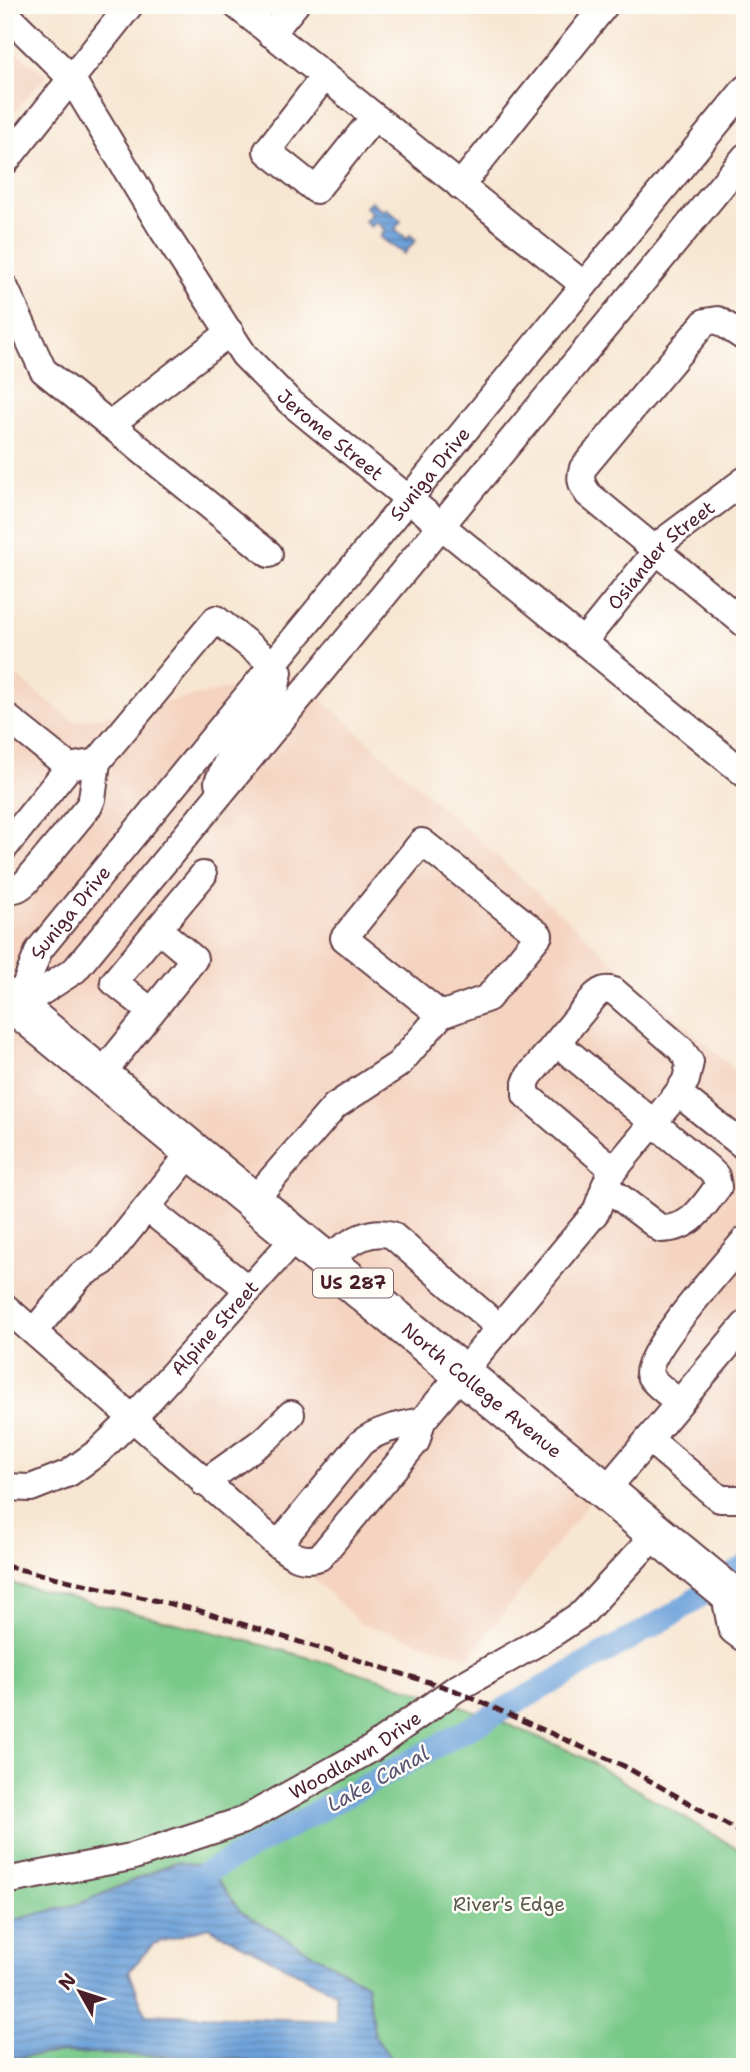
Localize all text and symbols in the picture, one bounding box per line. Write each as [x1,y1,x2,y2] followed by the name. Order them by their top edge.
[272,384,389,486] street label: Jerome Street
[384,422,475,526] street label: Suniga Drive
[602,495,720,615] street label: Osiander Street
[24,860,116,962] street label: Suniga Drive
[313,1268,393,1298] road number: US 287
[165,1275,264,1381] street label: Alpine Street
[397,1316,567,1463] street label: North College Avenue
[285,1705,426,1805] street label: Woodlawn Drive
[322,1739,434,1819] water label: Lake Canal
[453,1892,565,1917] park label: River's Edge
[46,1956,116,2026] north arrow
[53,1968,82,1995] text: N

